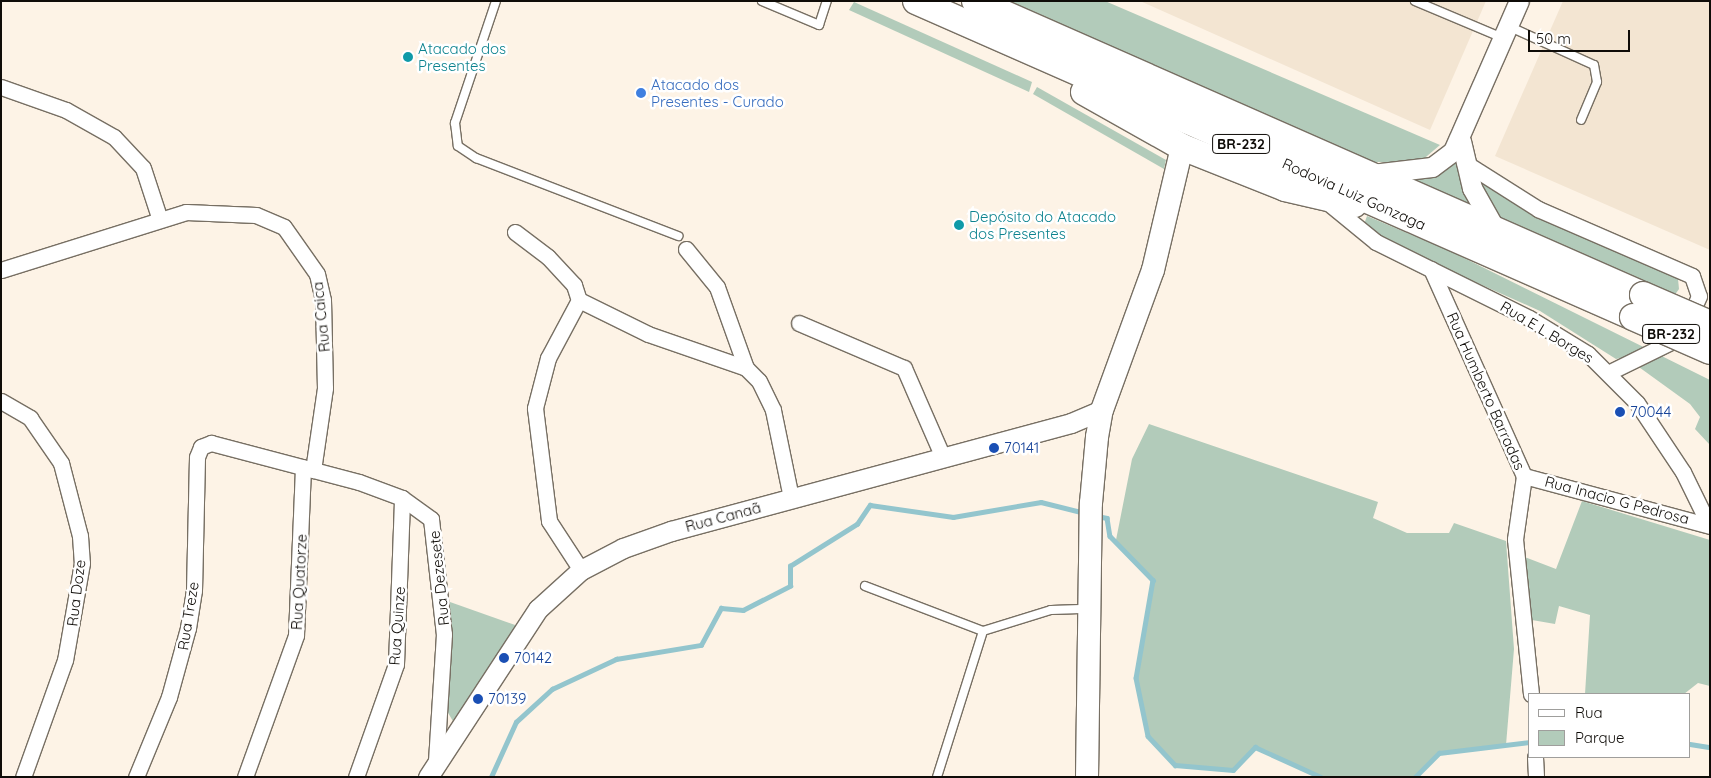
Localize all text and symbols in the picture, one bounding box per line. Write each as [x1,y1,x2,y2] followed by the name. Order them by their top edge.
[1531,20,1634,52] scale bar
[1536,29,1571,48] text: 50 m
[418,39,506,74] place label: Atacado dos Presentes
[402,51,414,63] marker: Atacado dos Presentes
[651,75,784,110] place label: Atacado dos Presentes - Curado
[635,87,647,99] marker: Atacado dos Presentes - Curado
[1211,132,1271,156] road number: BR-232
[1279,154,1429,234] street label: Rodovia Luiz Gonzaga
[969,207,1116,242] place label: Depósito do Atacado dos Presentes
[953,219,965,231] marker: Depósito do Atacado dos Presentes
[308,281,334,353] street label: Rua Caica
[1497,297,1597,367] street label: Rua E L Borges
[1443,309,1529,473] street label: Rua Humberto Barradas
[1641,322,1701,346] road number: BR-232
[1630,403,1671,421] place label: 70044
[1614,406,1626,418] marker: 70044
[1004,439,1039,457] place label: 70141
[988,442,1000,454] marker: 70141
[1543,472,1691,528] street label: Rua Inacio G Pedrosa
[683,498,763,536] street label: Rua Canaã
[425,530,453,626] street label: Rua Dezesete
[287,533,311,631] street label: Rua Quatorze
[63,559,89,627] street label: Rua Doze
[174,580,202,652] street label: Rua Treze
[385,586,409,666] street label: Rua Quinze
[514,649,552,667] place label: 70142
[498,652,510,664] marker: 70142
[488,690,526,708] place label: 70139
[472,693,484,705] marker: 70139
[1528,693,1691,758] legend
[1575,703,1603,722] text: Rua
[1575,728,1625,747] text: Parque

